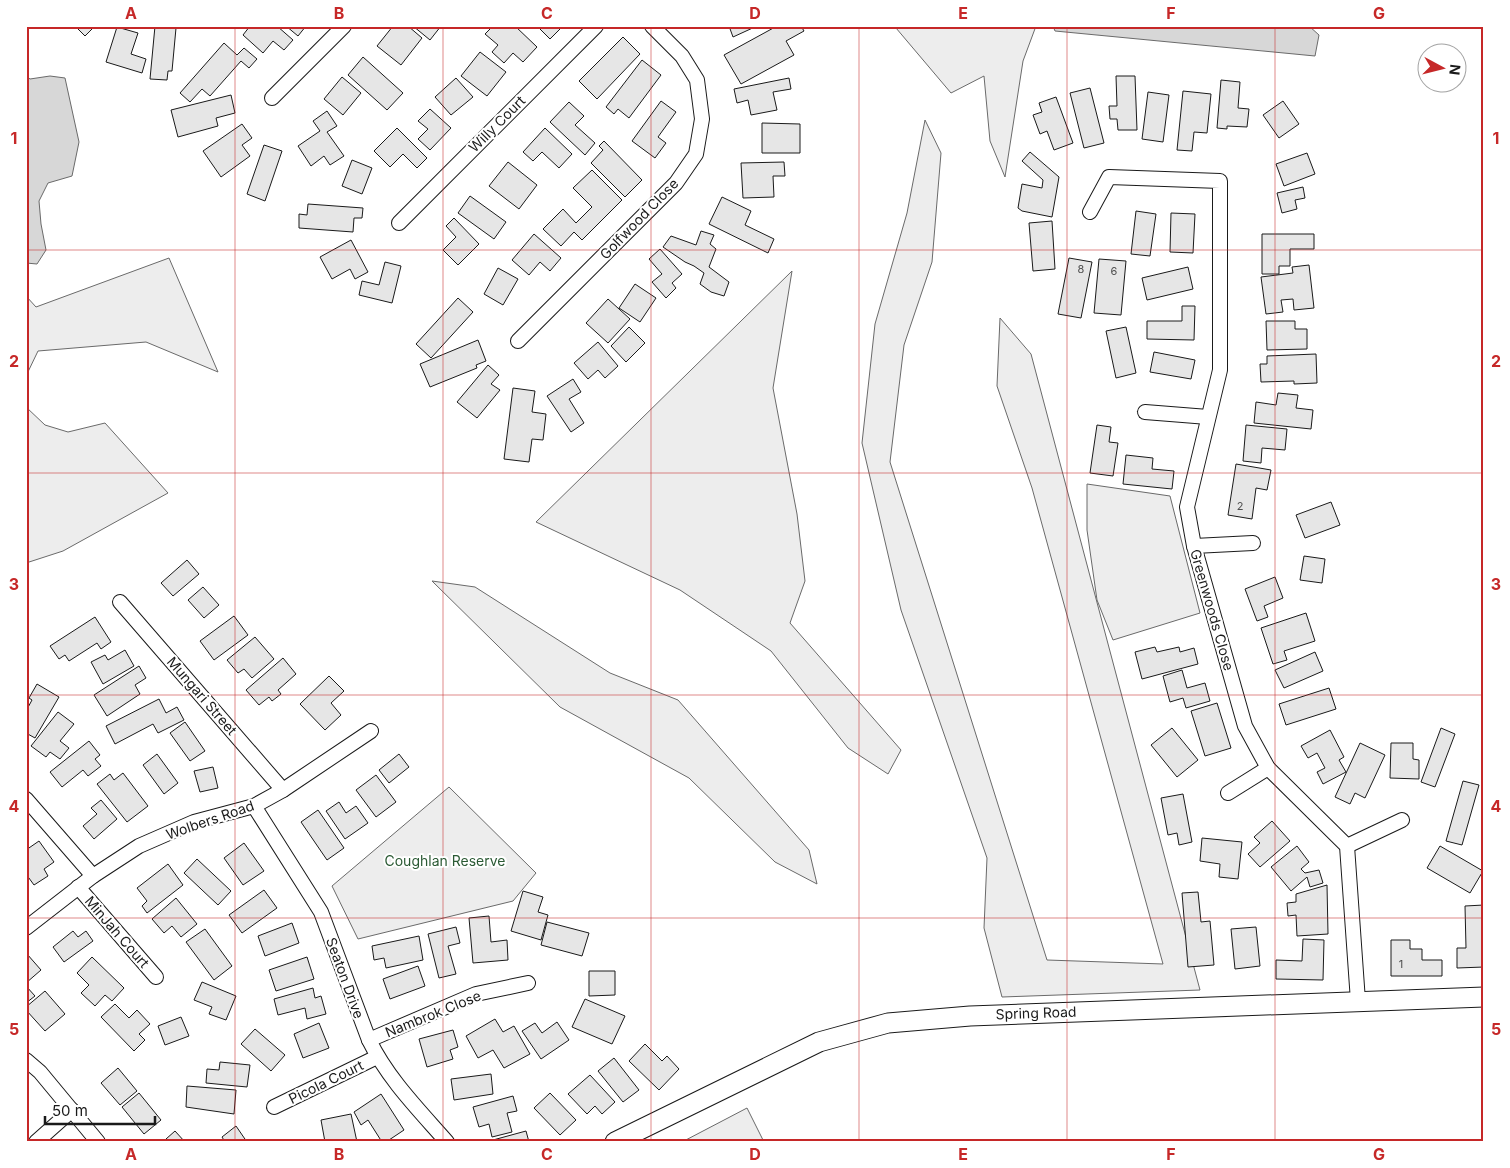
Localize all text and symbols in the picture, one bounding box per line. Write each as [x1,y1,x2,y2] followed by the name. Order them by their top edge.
[125,3,137,23] text: A
[334,3,344,23] text: B
[541,3,553,23] text: C
[749,3,761,23] text: D
[958,3,968,23] text: E
[1166,3,1176,23] text: F
[1373,3,1385,23] text: G
[1418,42,1468,92] north arrow
[1446,63,1464,76] text: N
[465,92,529,155] street label: Willy Court
[11,128,17,148] text: 1
[1493,128,1499,148] text: 1
[596,175,681,263] street label: Golfwood Close
[1078,262,1085,276] house number: 8
[1111,264,1118,278] house number: 6
[9,351,19,371] text: 2
[1491,351,1501,371] text: 2
[1237,499,1243,513] house number: 2
[1187,547,1238,673] street label: Greenwoods Close
[9,574,19,594] text: 3
[1491,574,1501,594] text: 3
[164,653,241,739] street label: Mungari Street
[9,796,20,816] text: 4
[1491,796,1502,816] text: 4
[164,797,256,843] street label: Wolbers Road
[385,852,506,869] park label: Coughlan Reserve
[82,892,153,971] street label: MinJah Court
[323,935,368,1021] street label: Seaton Drive
[1399,957,1403,971] house number: 1
[382,987,483,1040] street label: Nambrok Close
[995,1003,1077,1022] street label: Spring Road
[9,1019,19,1039] text: 5
[1491,1019,1501,1039] text: 5
[286,1056,366,1107] street label: Picola Court
[45,1093,155,1125] scale bar
[52,1101,88,1120] text: 50 m
[125,1144,137,1164] text: A
[334,1144,344,1164] text: B
[541,1144,553,1164] text: C
[749,1144,761,1164] text: D
[958,1144,968,1164] text: E
[1166,1144,1176,1164] text: F
[1373,1144,1385,1164] text: G

